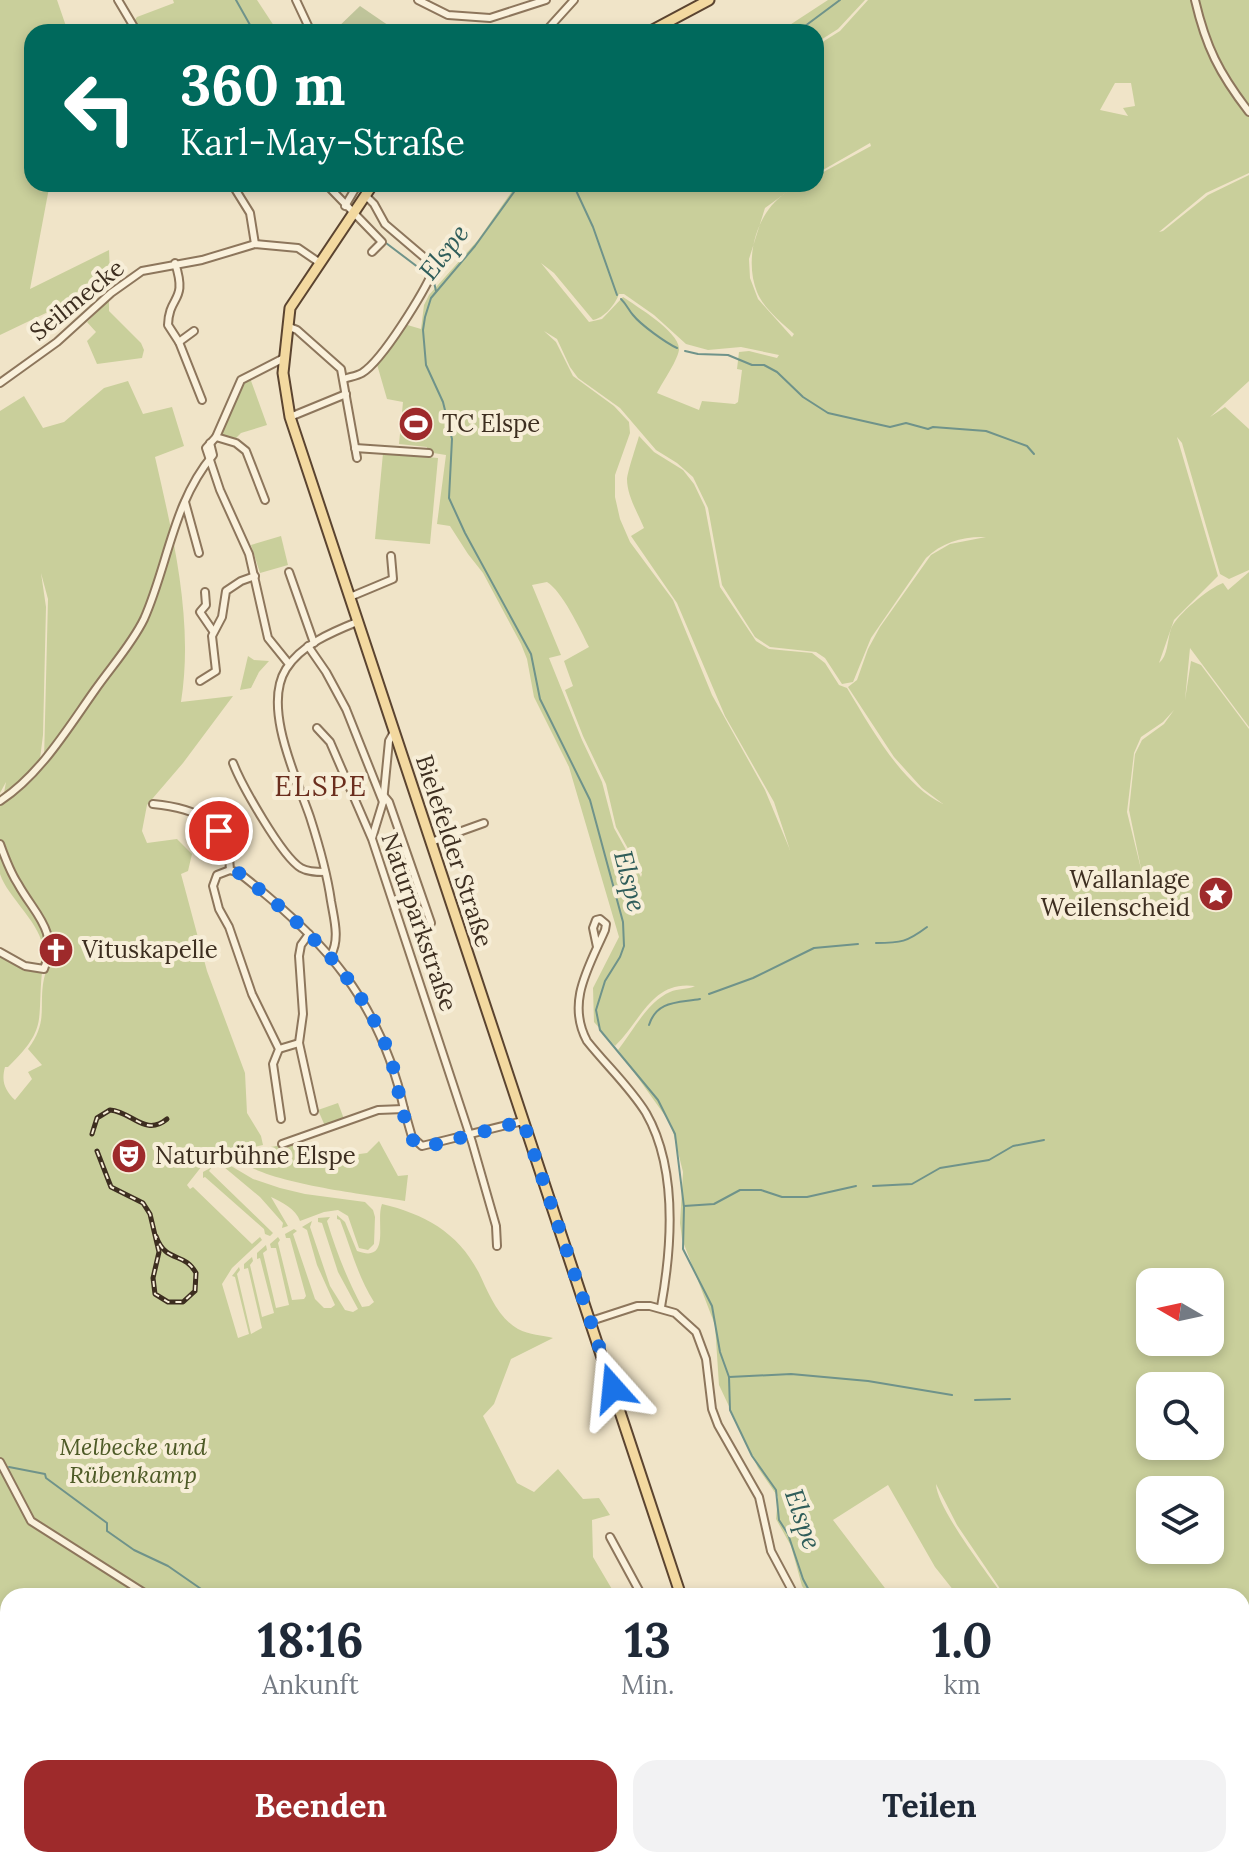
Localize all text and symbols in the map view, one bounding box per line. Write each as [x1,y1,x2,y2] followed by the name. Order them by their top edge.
[180,49,345,120] text: 360 m
[48,56,152,160] icon: left
[180,119,465,165] text: Karl-May-Straße
[412,217,476,286] water label: Elspe
[23,252,130,347] street label: Seilmecke
[397,405,435,443] sports icon: TC Elspe
[442,408,540,439] place label: TC Elspe
[409,751,500,951] street label: Bielefelder Straße
[274,768,368,804] district label: ELSPE
[185,797,253,865] pin
[197,809,241,853] icon: arrive
[374,829,465,1015] street label: Naturparkstraße
[607,847,654,915] water label: Elspe
[1041,864,1190,923] place label: Wallanlage Weilenscheid
[1197,875,1235,913] place icon: Wallanlage Weilenscheid
[37,931,75,969] church icon: Vituskapelle
[81,934,218,965] place label: Vituskapelle
[110,1137,148,1175] theatre icon: Naturbühne Elspe
[155,1140,356,1171] place label: Naturbühne Elspe
[1136,1268,1224,1356] north arrow
[1136,1268,1224,1564] map controls
[571,1346,655,1430] position arrow
[1136,1372,1224,1460] button: search
[59,1431,207,1490] park label: Melbecke und Rübenkamp
[1136,1476,1224,1564] button: layers
[778,1484,829,1553] water label: Elspe
[258,1609,364,1670] text: 18:16
[625,1609,671,1670] text: 13
[932,1609,992,1670] text: 1.0
[262,1668,359,1701] text: Ankunft
[621,1668,674,1701] text: Min.
[944,1668,981,1701] text: km
[24,1760,617,1852] button: Beenden
[633,1760,1226,1852] button: Teilen

